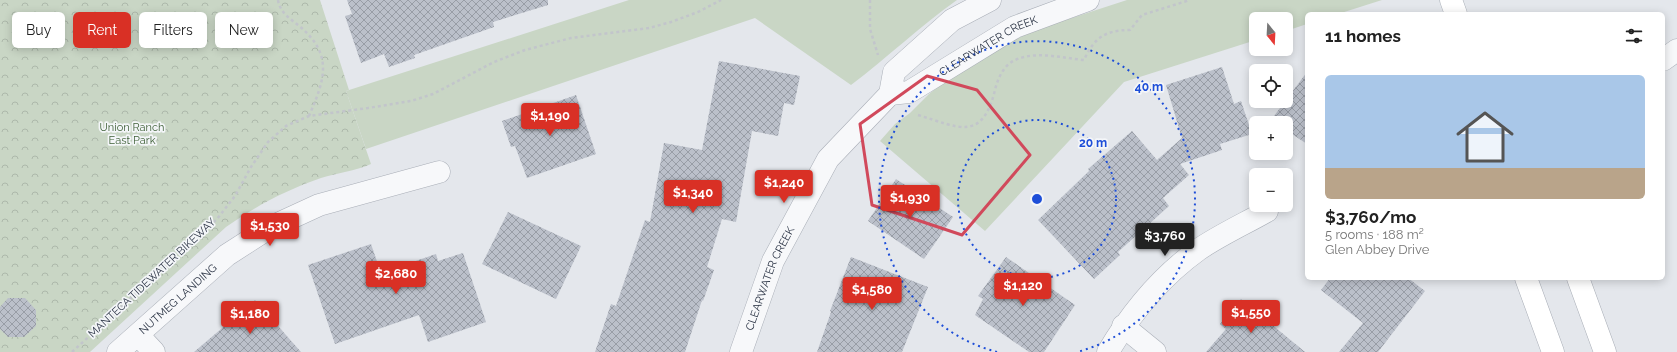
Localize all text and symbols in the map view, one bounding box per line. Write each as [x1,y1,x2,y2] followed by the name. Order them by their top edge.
[12,12,65,48] chip: Buy
[73,12,131,48] chip: Rent
[139,12,207,48] chip: Filters
[215,12,273,48] chip: New
[1249,12,1293,56] north arrow
[1249,12,1293,212] map controls
[937,13,1040,79] street label: CLEARWATER CREEK
[1623,25,1645,47] icon: filters
[1325,26,1401,46] text: 11 homes
[1249,64,1293,108] button: locate
[1135,80,1163,94] text: 40 m
[1449,101,1521,173] icon: home
[517,103,583,137] pin: $1,190
[530,108,570,123] text: $1,190
[1249,116,1293,160] button: +
[100,121,164,147] park label: Union Ranch East Park
[1079,136,1107,150] text: 20 m
[1249,168,1293,212] button: −
[751,170,817,204] pin: $1,240
[764,175,804,190] text: $1,240
[660,180,726,214] pin: $1,340
[673,185,713,200] text: $1,340
[877,185,943,219] pin: $1,930
[890,190,930,205] text: $1,930
[1030,192,1044,206] centre of rings
[1325,207,1416,227] text: $3,760/mo
[237,213,303,247] pin: $1,530
[86,216,218,340] street label: MANTECA TIDEWATER BIKEWAY
[250,218,290,233] text: $1,530
[743,223,797,332] street label: CLEARWATER CREEK
[1132,223,1198,257] pin: $3,760
[1325,227,1424,242] text: 5 rooms · 188 m²
[1144,228,1186,243] text: $3,760
[1325,242,1429,257] text: Glen Abbey Drive
[136,261,219,337] street label: NUTMEG LANDING
[363,261,429,295] pin: $2,680
[375,266,417,281] text: $2,680
[990,273,1056,307] pin: $1,120
[839,277,905,311] pin: $1,580
[1003,278,1043,293] text: $1,120
[852,282,892,297] text: $1,580
[1218,300,1284,334] pin: $1,550
[217,301,283,335] pin: $1,180
[1231,305,1271,320] text: $1,550
[230,306,270,321] text: $1,180

